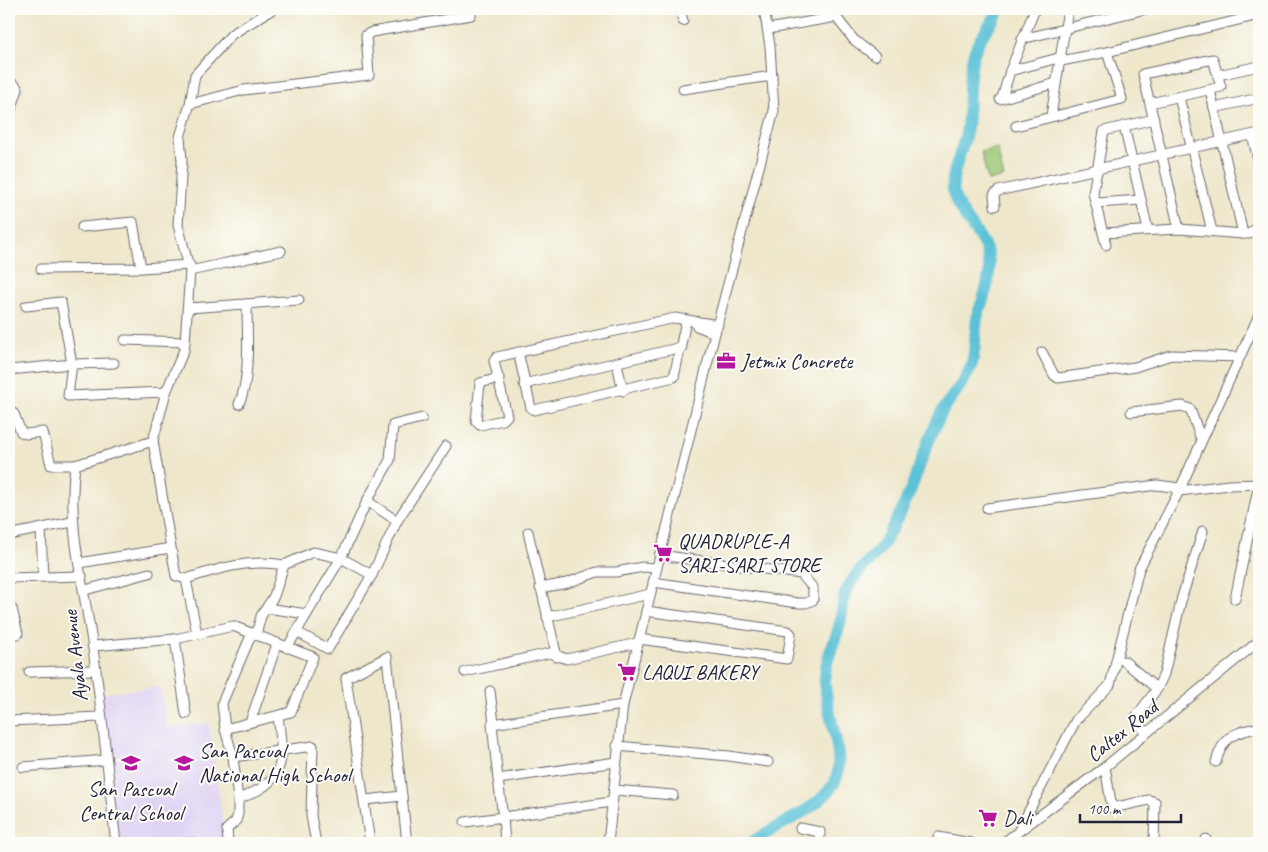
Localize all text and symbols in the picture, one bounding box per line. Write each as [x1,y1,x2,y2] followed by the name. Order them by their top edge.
[740,348,854,374] place label: Jetmix Concrete
[715,350,737,372] office icon: Jetmix Concrete
[678,528,823,578] place label: QUADRUPLE-A SARI-SARI STORE
[652,542,674,564] supermarket icon: QUADRUPLE-A SARI-SARI STORE
[56,608,93,703] street label: Ayala Avenue
[642,659,762,685] place label: LAQUI BAKERY
[616,661,638,683] supermarket icon: LAQUI BAKERY
[1081,692,1166,768] street label: Caltex Road
[199,738,354,788] place label: San Pascual National High School
[120,752,142,774] school or university icon: San Pascual Central School
[173,752,195,774] school or university icon: San Pascual National High School
[79,776,186,826] place label: San Pascual Central School
[1080,792,1182,824] scale bar
[1088,800,1122,819] text: 100 m
[1003,805,1035,831] place label: Dali
[977,807,999,829] supermarket icon: Dali

